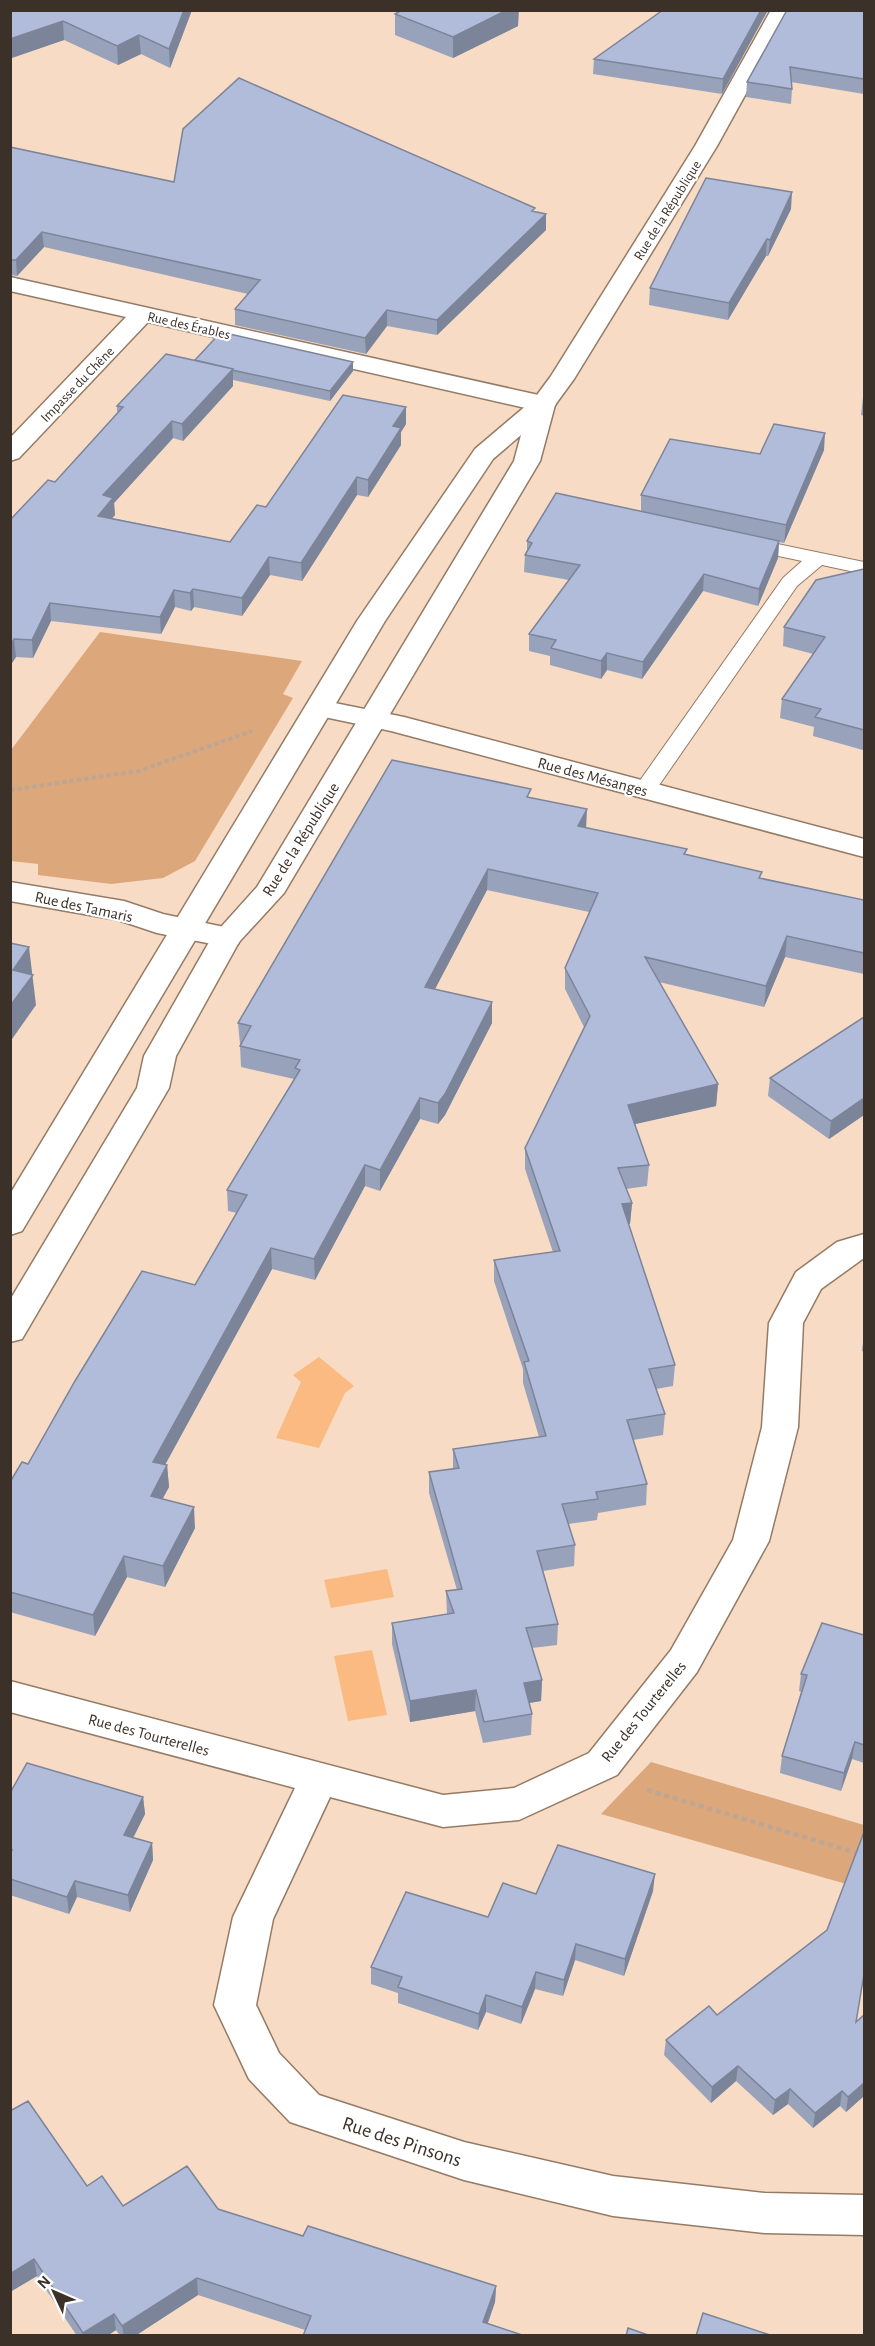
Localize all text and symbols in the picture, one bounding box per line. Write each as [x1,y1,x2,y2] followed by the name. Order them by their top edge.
[632,158,704,263] street label: Rue de la République
[146,307,232,342] street label: Rue des Érables
[38,344,117,425] street label: Impasse du Chêne
[536,755,650,799] street label: Rue des Mésanges
[259,780,342,899] street label: Rue de la République
[33,889,134,925] street label: Rue des Tamaris
[598,1658,689,1765] street label: Rue des Tourterelles
[86,1711,211,1759] street label: Rue des Tourterelles
[340,2113,464,2171] street label: Rue des Pinsons
[24,2262,84,2322] north arrow
[34,2273,54,2292] text: N

